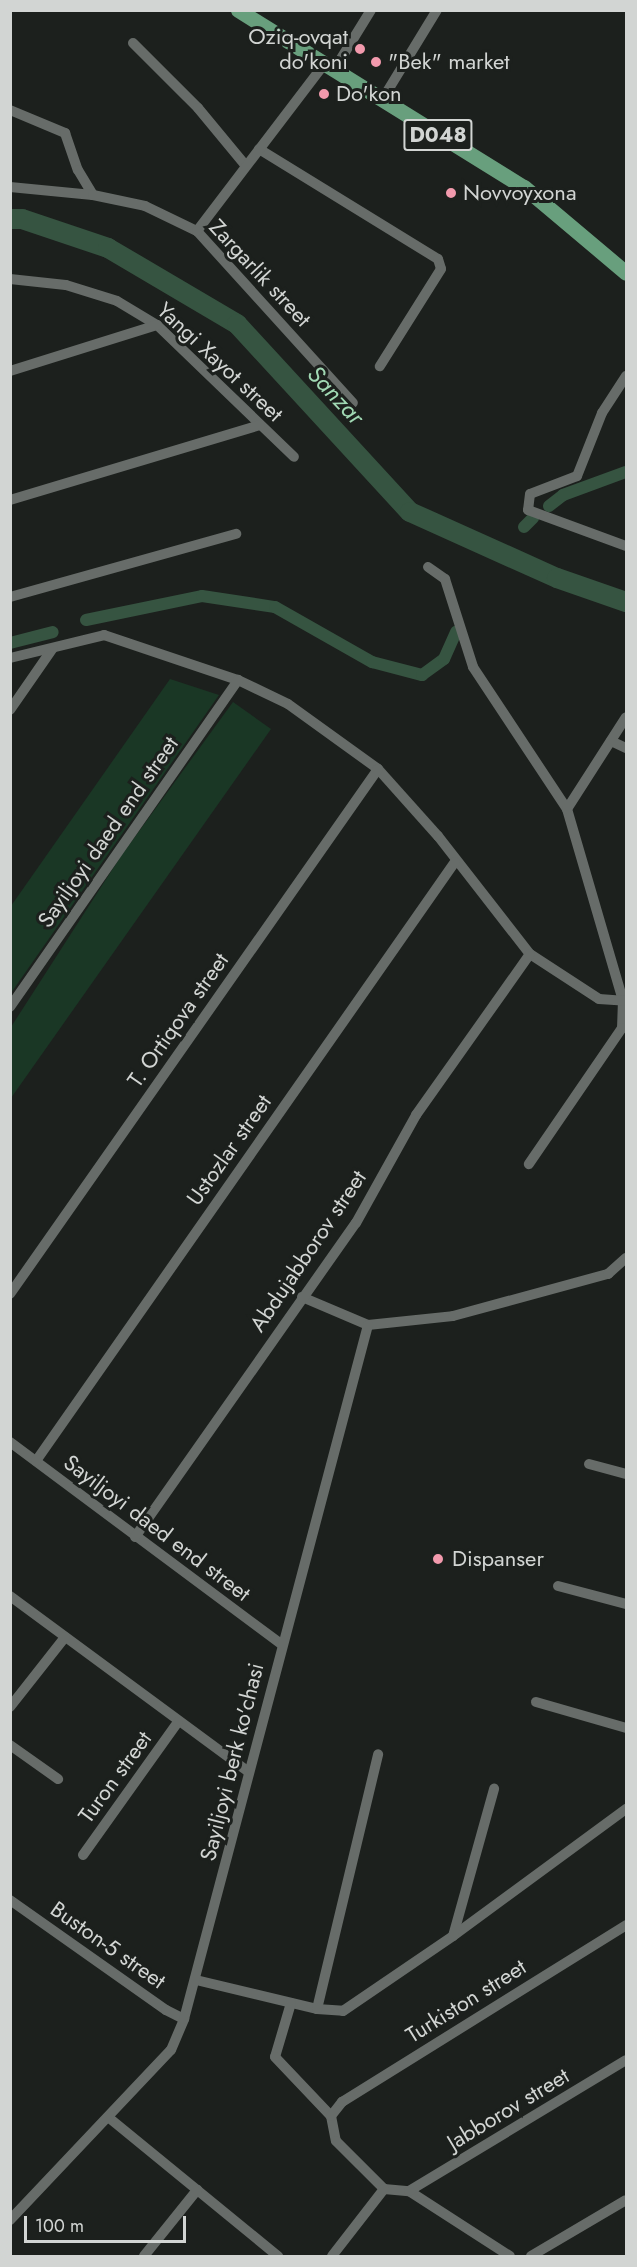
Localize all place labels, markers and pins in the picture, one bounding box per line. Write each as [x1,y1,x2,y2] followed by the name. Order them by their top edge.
[248,23,348,74] place label: Oziq-ovqat do'koni
[353,42,367,56] marker: Oziq-ovqat do'koni
[388,49,510,75] place label: "Bek" market
[369,55,383,69] marker: "Bek" market
[336,81,401,107] place label: Do'kon
[317,87,331,101] marker: Do'kon
[463,180,576,206] place label: Novvoyxona
[444,186,458,200] marker: Novvoyxona
[452,1546,544,1572] place label: Dispanser
[429,1550,447,1568] marker: Dispanser

